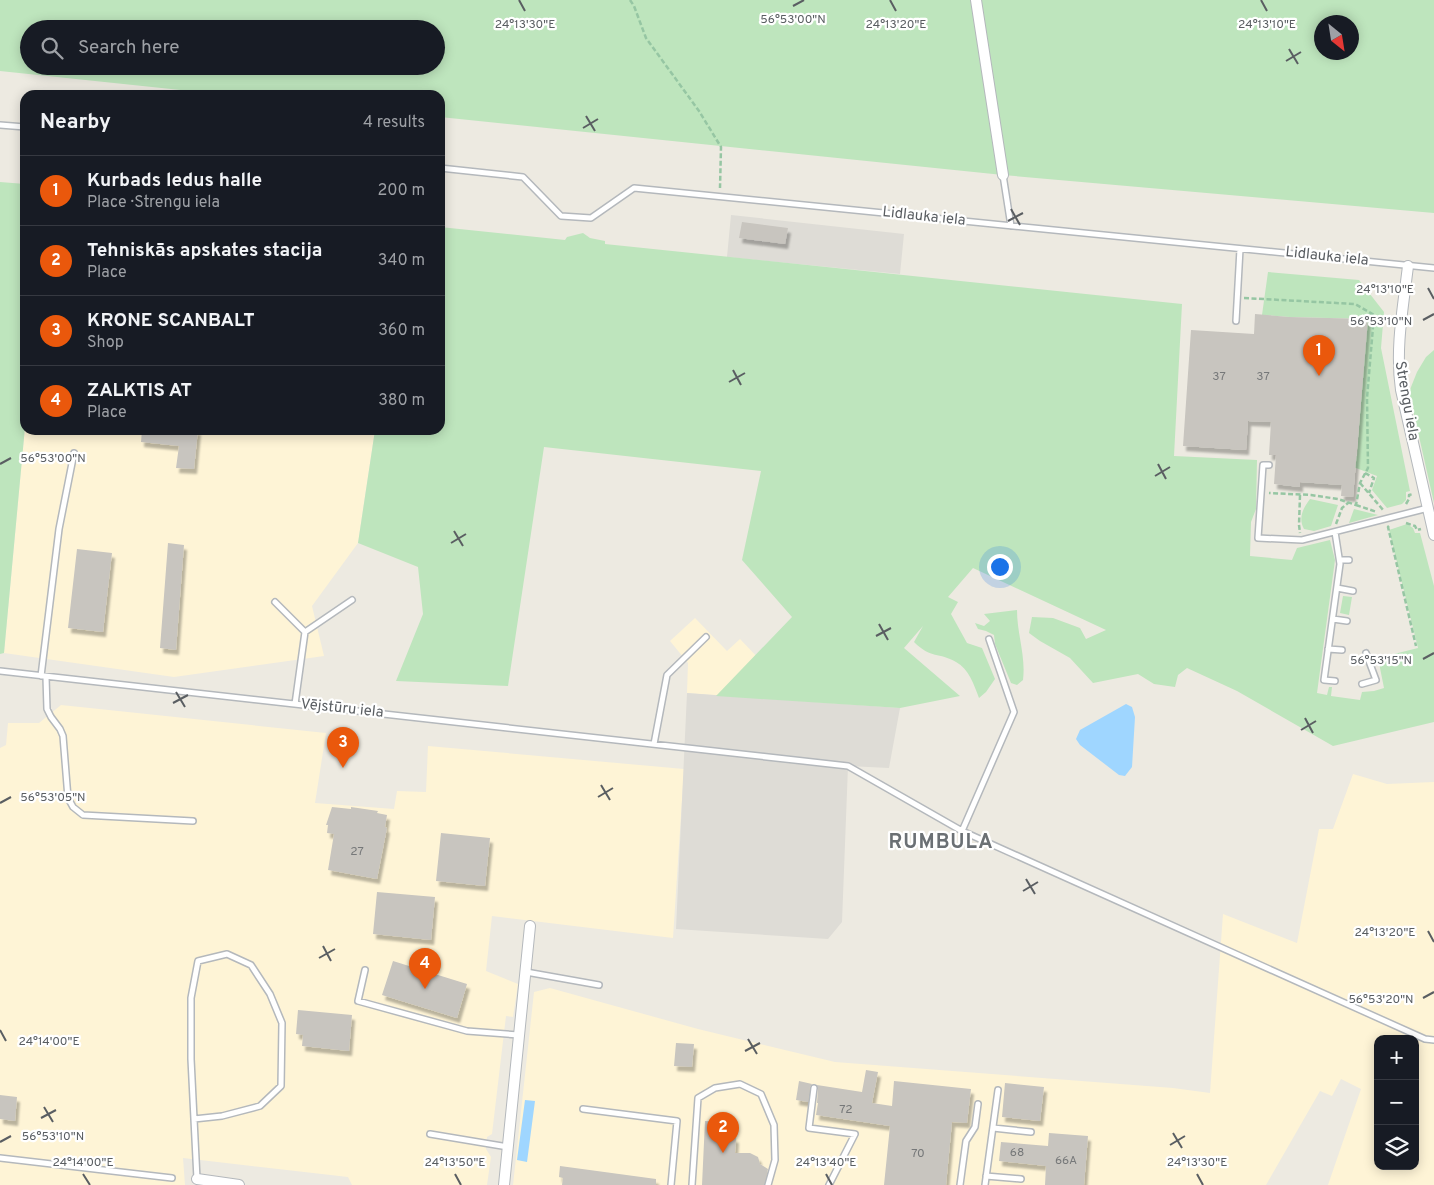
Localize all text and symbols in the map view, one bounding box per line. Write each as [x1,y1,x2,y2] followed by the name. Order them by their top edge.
[760,12,826,28] text: 56°53'00"N
[1314,15,1359,60] north arrow
[495,17,555,33] text: 24°13'30"E
[866,17,926,33] text: 24°13'20"E
[1238,17,1296,33] text: 24°13'10"E
[20,20,445,75] search box
[38,34,66,62] icon: search
[78,36,180,60] text: Search here
[40,109,111,136] text: Nearby
[363,113,425,133] text: 4 results
[87,169,262,193] text: Kurbads ledus halle
[53,181,59,201] text: 1
[377,181,425,201] text: 200 m
[87,193,220,213] text: Place · Strengu iela
[881,203,967,231] street label: Lidlauka iela
[87,239,322,263] text: Tehniskās apskates stacija
[1284,243,1370,271] street label: Lidlauka iela
[51,251,61,271] text: 2
[378,251,425,271] text: 340 m
[87,263,127,283] text: Place
[1356,282,1414,298] text: 24°13'10"E
[87,309,255,333] text: KRONE SCANBALT
[1350,314,1412,330] text: 56°53'10"N
[51,321,61,341] text: 3
[378,321,425,341] text: 360 m
[87,333,124,353] text: Shop
[1303,335,1335,376] pin: 1
[1390,360,1422,442] street label: Strengu iela
[1212,369,1226,385] house number: 37
[1256,369,1270,385] house number: 37
[87,379,192,403] text: ZALKTIS AT
[51,391,61,411] text: 4
[378,391,425,411] text: 380 m
[87,403,127,423] text: Place
[20,451,86,467] text: 56°53'00"N
[987,554,1013,580] your location
[1350,653,1412,669] text: 56°53'15"N
[300,695,384,723] street label: Vējstūru iela
[327,727,359,768] pin: 3
[20,790,86,806] text: 56°53'05"N
[888,830,994,856] district label: RUMBULA
[350,844,364,860] house number: 27
[1355,925,1415,941] text: 24°13'20"E
[409,948,441,989] pin: 4
[1348,992,1414,1008] text: 56°53'20"N
[18,1034,80,1050] text: 24°14'00"E
[1374,1035,1419,1170] map controls
[1374,1035,1419,1080] button: +
[1374,1080,1419,1125] button: −
[839,1102,853,1118] house number: 72
[707,1112,739,1153] pin: 2
[1374,1125,1419,1170] button: layers
[22,1129,84,1145] text: 56°53'10"N
[1010,1145,1024,1161] house number: 68
[911,1146,925,1162] house number: 70
[1055,1153,1077,1169] house number: 66A
[52,1155,114,1171] text: 24°14'00"E
[424,1155,486,1171] text: 24°13'50"E
[795,1155,857,1171] text: 24°13'40"E
[1167,1155,1227,1171] text: 24°13'30"E

